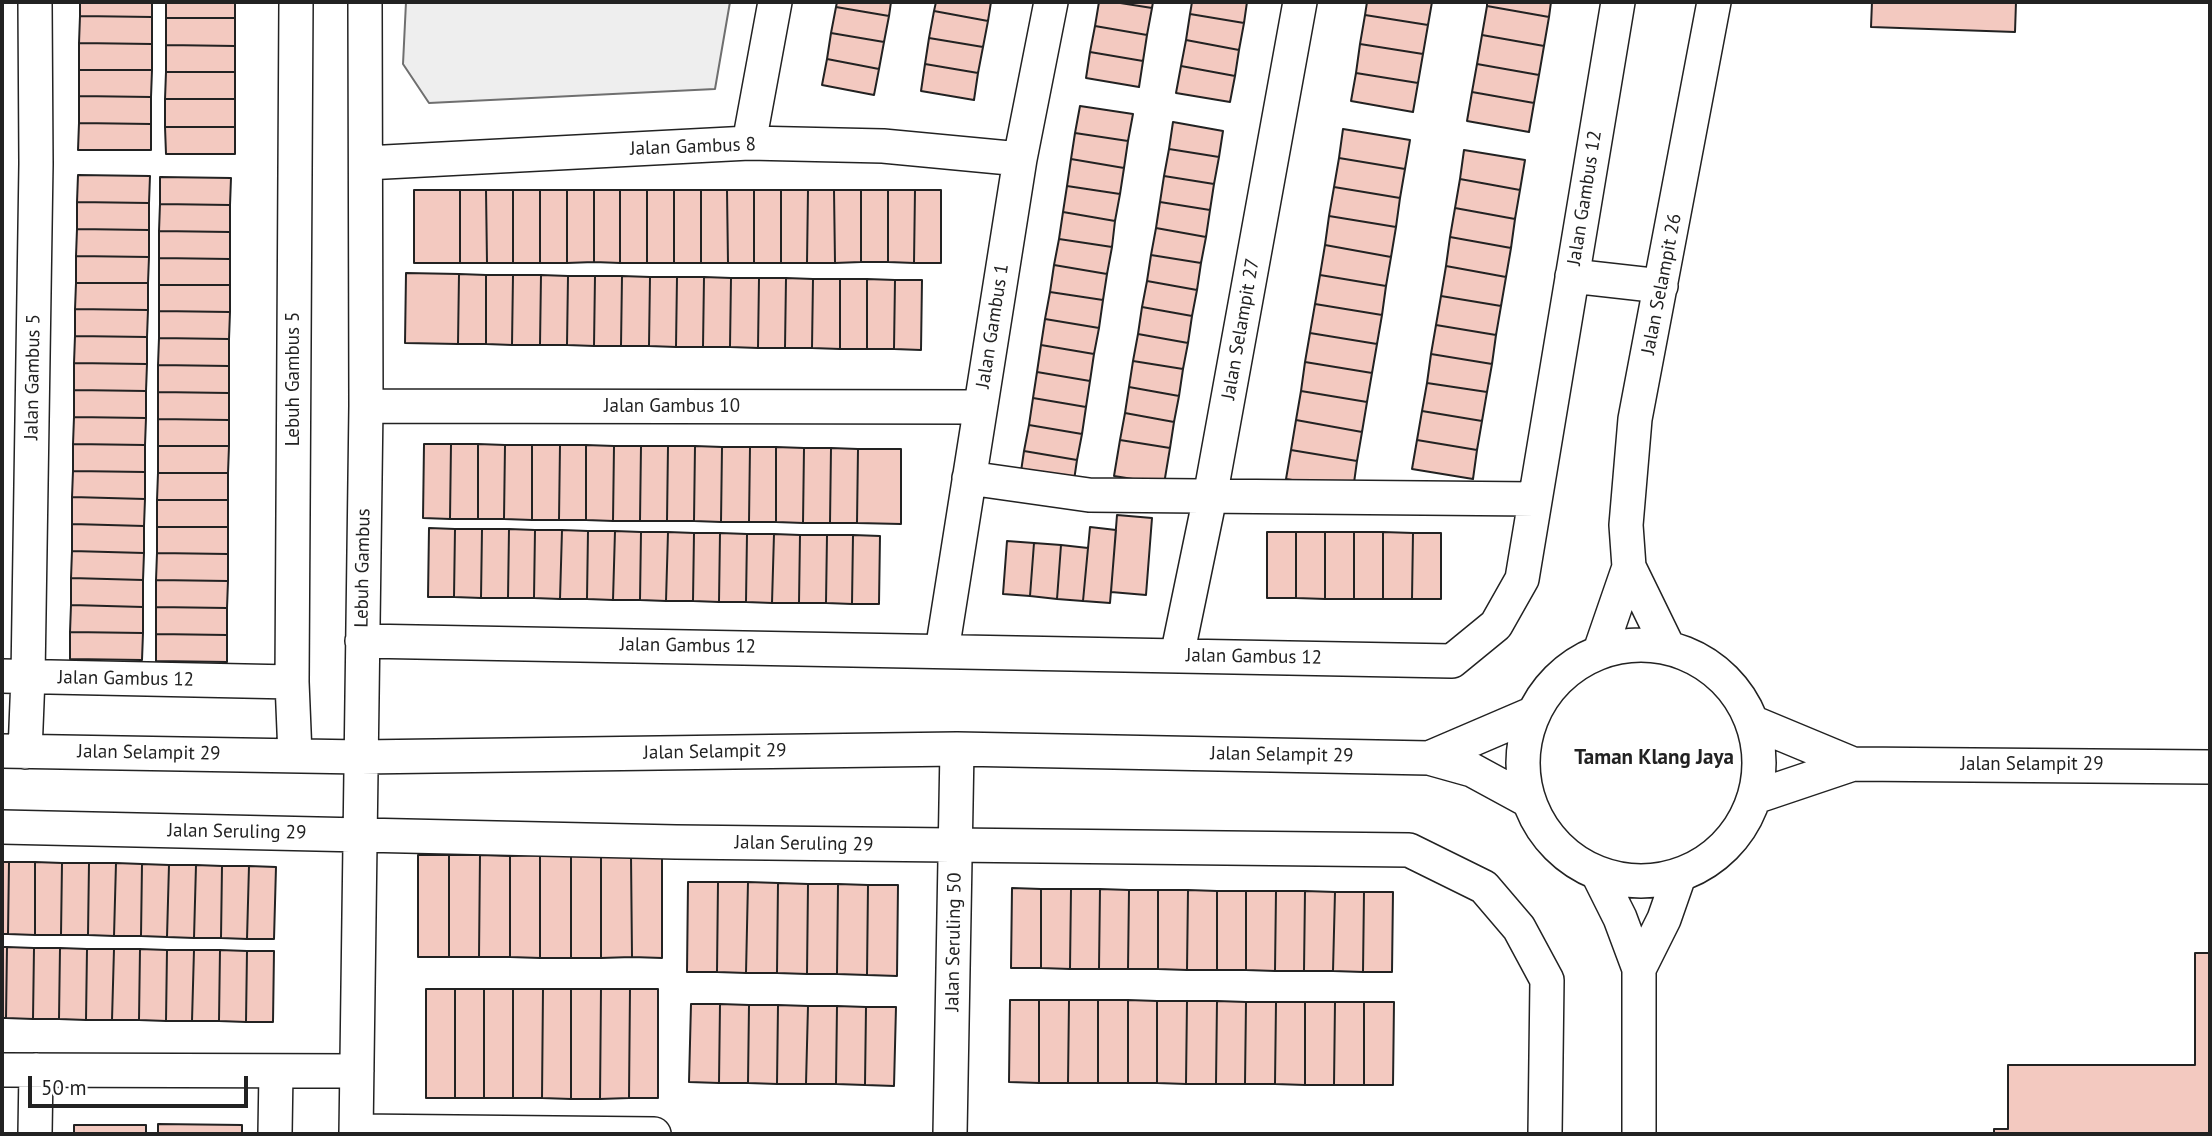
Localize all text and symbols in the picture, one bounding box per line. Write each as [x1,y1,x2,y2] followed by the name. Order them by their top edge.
[1563,129,1607,267] street label: Jalan Gambus 12
[630,133,756,161] street label: Jalan Gambus 8
[1637,212,1687,356] street label: Jalan Selampit 26
[1217,257,1265,401] street label: Jalan Selampit 27
[972,262,1014,390] street label: Jalan Gambus 1
[283,312,305,446] street label: Lebuh Gambus 5
[21,314,45,440] street label: Jalan Gambus 5
[604,396,740,418] street label: Jalan Gambus 10
[351,508,375,628] street label: Lebuh Gambus
[620,633,756,659] street label: Jalan Gambus 12
[1186,644,1322,670] street label: Jalan Gambus 12
[58,666,194,692] street label: Jalan Gambus 12
[643,739,787,765] street label: Jalan Selampit 29
[77,740,221,766] street label: Jalan Selampit 29
[1210,742,1354,768] street label: Jalan Selampit 29
[1574,745,1734,771] district label: Taman Klang Jaya
[1960,754,2104,776] street label: Jalan Selampit 29
[167,819,307,845] street label: Jalan Seruling 29
[734,831,874,857] street label: Jalan Seruling 29
[941,872,967,1012] street label: Jalan Seruling 50
[32,1062,252,1106] scale bar
[41,1074,87,1101] text: 50 m

